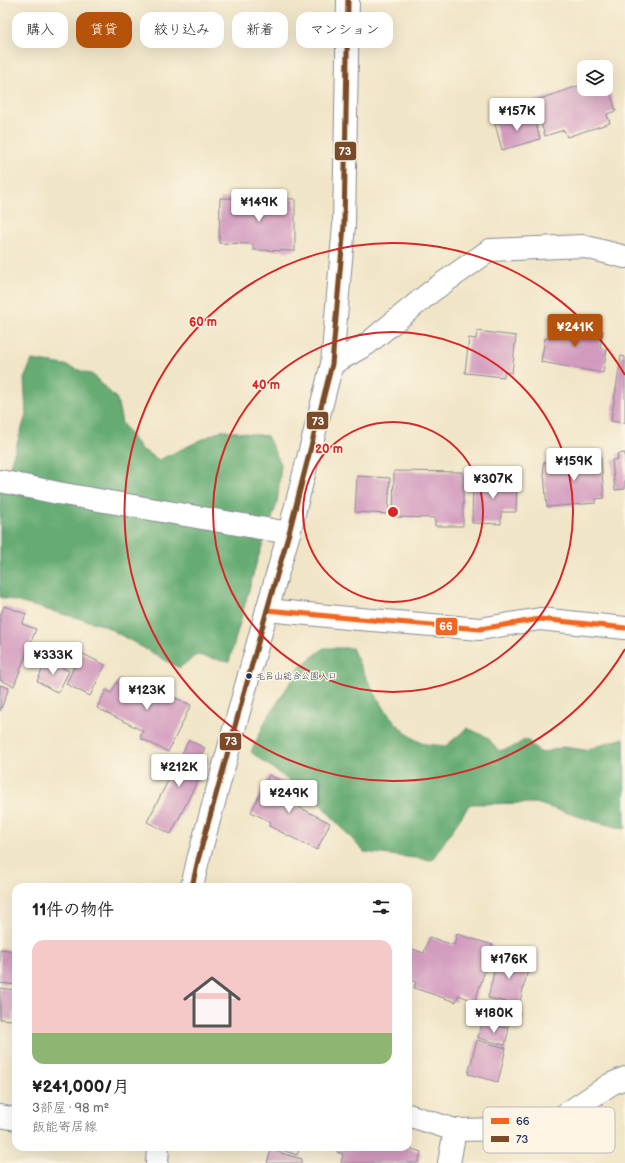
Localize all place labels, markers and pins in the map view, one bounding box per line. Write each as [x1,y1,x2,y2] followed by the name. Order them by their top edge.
[489,98,545,132] pin: ¥157K
[231,189,287,223] pin: ¥149K
[547,314,603,348] pin: ¥241K
[546,448,602,482] pin: ¥159K
[465,466,521,500] pin: ¥307K
[386,505,400,519] centre of rings
[25,642,81,676] pin: ¥333K
[244,671,254,681] marker: 毛呂山総合公園入口
[256,671,337,682] place label: 毛呂山総合公園入口
[119,677,175,711] pin: ¥123K
[151,754,207,788] pin: ¥212K
[261,780,317,814] pin: ¥249K
[481,946,537,980] pin: ¥176K
[466,1000,522,1034] pin: ¥180K

